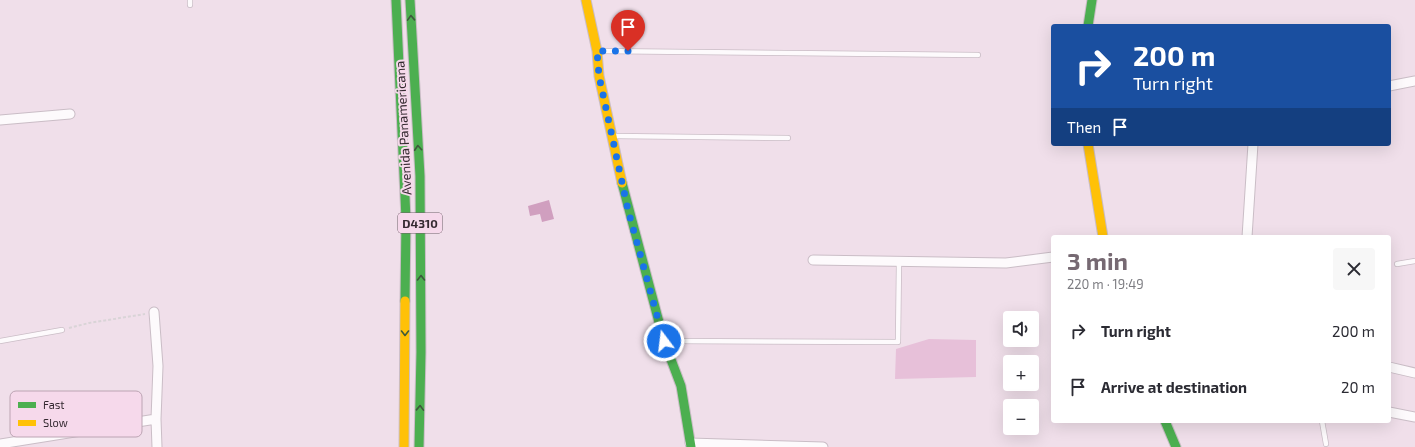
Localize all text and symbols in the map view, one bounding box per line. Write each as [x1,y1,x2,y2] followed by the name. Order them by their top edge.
[611,10,645,51] pin
[407,15,415,21] one-way arrow
[617,16,639,38] icon: arrive
[1133,38,1215,72] text: 200 m
[1067,40,1119,92] icon: right
[391,61,415,195] street label: Avenida Panamericana
[1133,72,1213,94] text: Turn right
[1109,116,1131,138] icon: arrive
[1067,118,1101,136] text: Then
[414,145,423,151] one-way arrow
[398,213,442,233] road number: D4310
[1067,246,1128,275] text: 3 min
[1333,248,1375,290] button: close
[417,275,425,281] one-way arrow
[1067,276,1144,292] text: 220 m · 19:49
[1003,311,1039,435] map controls
[1003,311,1039,347] button: sound
[643,320,685,362] position arrow
[1067,320,1089,342] icon: right
[1101,322,1171,340] text: Turn right
[1332,322,1375,340] text: 200 m
[401,330,409,336] one-way arrow
[1003,355,1039,391] button: +
[1067,376,1089,398] icon: arrive
[1101,378,1247,396] text: Arrive at destination
[1341,378,1375,396] text: 20 m
[10,391,142,437] legend
[43,398,65,411] text: Fast
[1003,399,1039,435] button: −
[415,405,424,411] one-way arrow
[43,416,68,429] text: Slow

